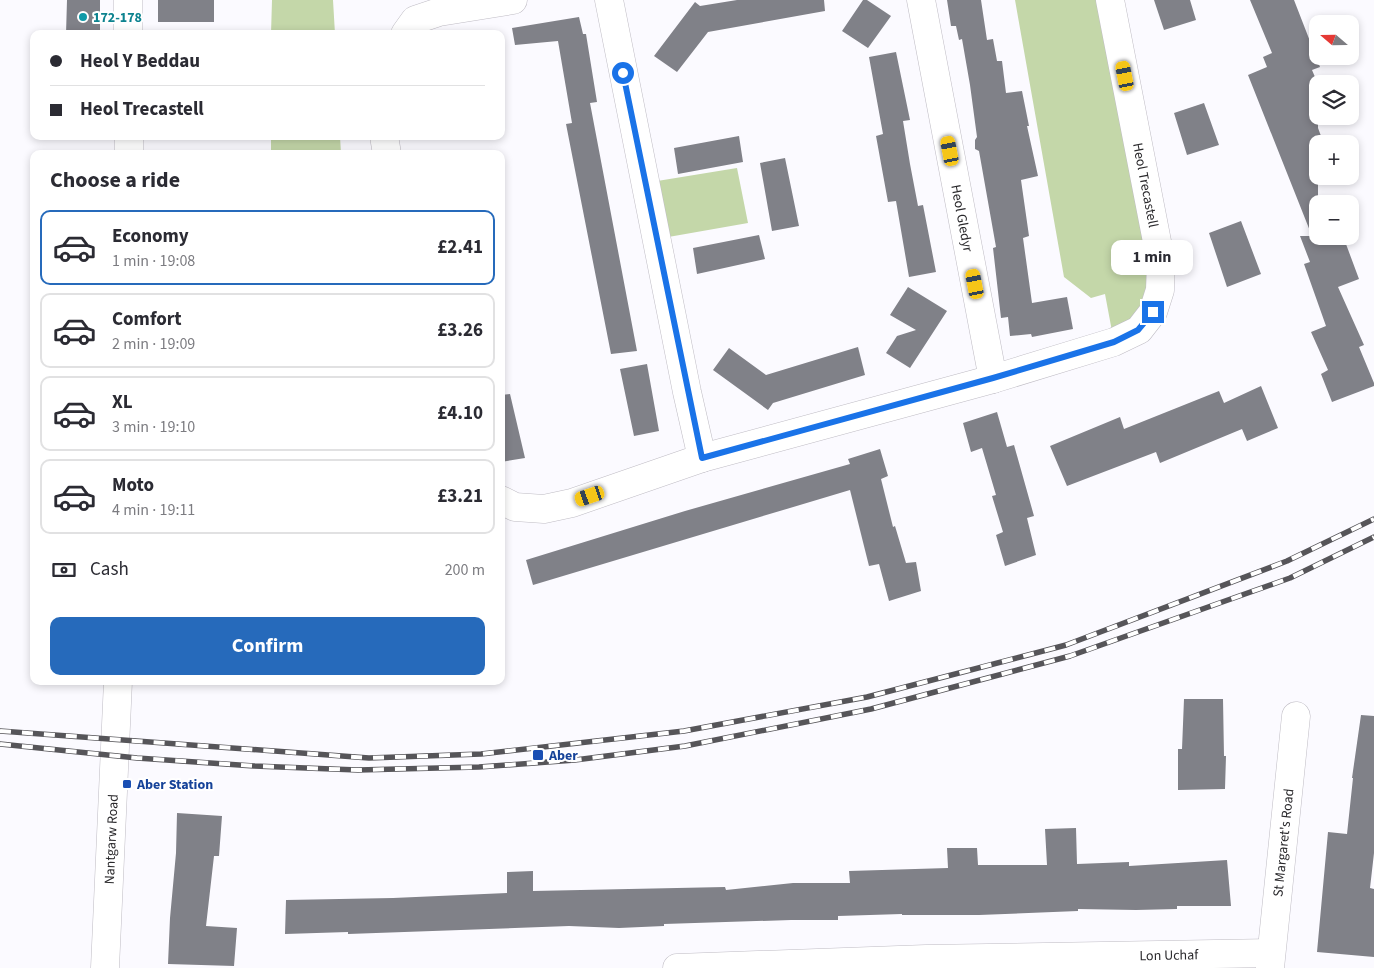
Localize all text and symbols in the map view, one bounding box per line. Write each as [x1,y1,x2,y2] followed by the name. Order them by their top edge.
[93,8,142,28] place label: 172-178
[77,11,89,23] marker: 172-178
[1309,15,1359,65] north arrow
[1309,15,1359,245] map controls
[80,48,200,75] text: Heol Y Beddau
[1114,60,1135,92] car
[612,62,634,84] route start
[1309,75,1359,125] button: layers
[80,96,204,123] text: Heol Trecastell
[939,135,960,167] car
[1309,135,1359,185] button: +
[1127,141,1163,230] street label: Heol Trecastell
[50,164,180,196] text: Choose a ride
[945,183,978,254] street label: Heol Gledyr
[1309,195,1359,245] button: −
[112,223,189,250] text: Economy
[52,225,97,270] icon: car
[437,234,483,261] text: £2.41
[1112,240,1194,274] callout: 1 min
[1133,246,1171,268] text: 1 min
[112,250,195,272] text: 1 min · 19:08
[964,268,985,300] car
[1142,301,1164,323] route end
[112,306,182,333] text: Comfort
[52,308,97,353] icon: car
[437,317,483,344] text: £3.26
[112,333,195,355] text: 2 min · 19:09
[112,389,133,416] text: XL
[52,391,97,436] icon: car
[437,400,483,427] text: £4.10
[112,416,195,438] text: 3 min · 19:10
[112,472,154,499] text: Moto
[52,474,97,519] icon: car
[437,483,483,510] text: £3.21
[573,484,606,508] car
[112,499,195,521] text: 4 min · 19:11
[50,556,78,584] icon: cash
[90,556,129,583] text: Cash
[445,559,485,581] text: 200 m
[50,617,485,675] button: Confirm
[548,746,578,766] place label: Aber
[531,748,545,762] marker: Aber
[136,775,213,795] place label: Aber Station
[121,778,133,790] marker: Aber Station
[1268,788,1299,898] street label: St Margaret's Road
[100,794,124,885] street label: Nantgarw Road
[1139,945,1199,966] street label: Lon Uchaf

